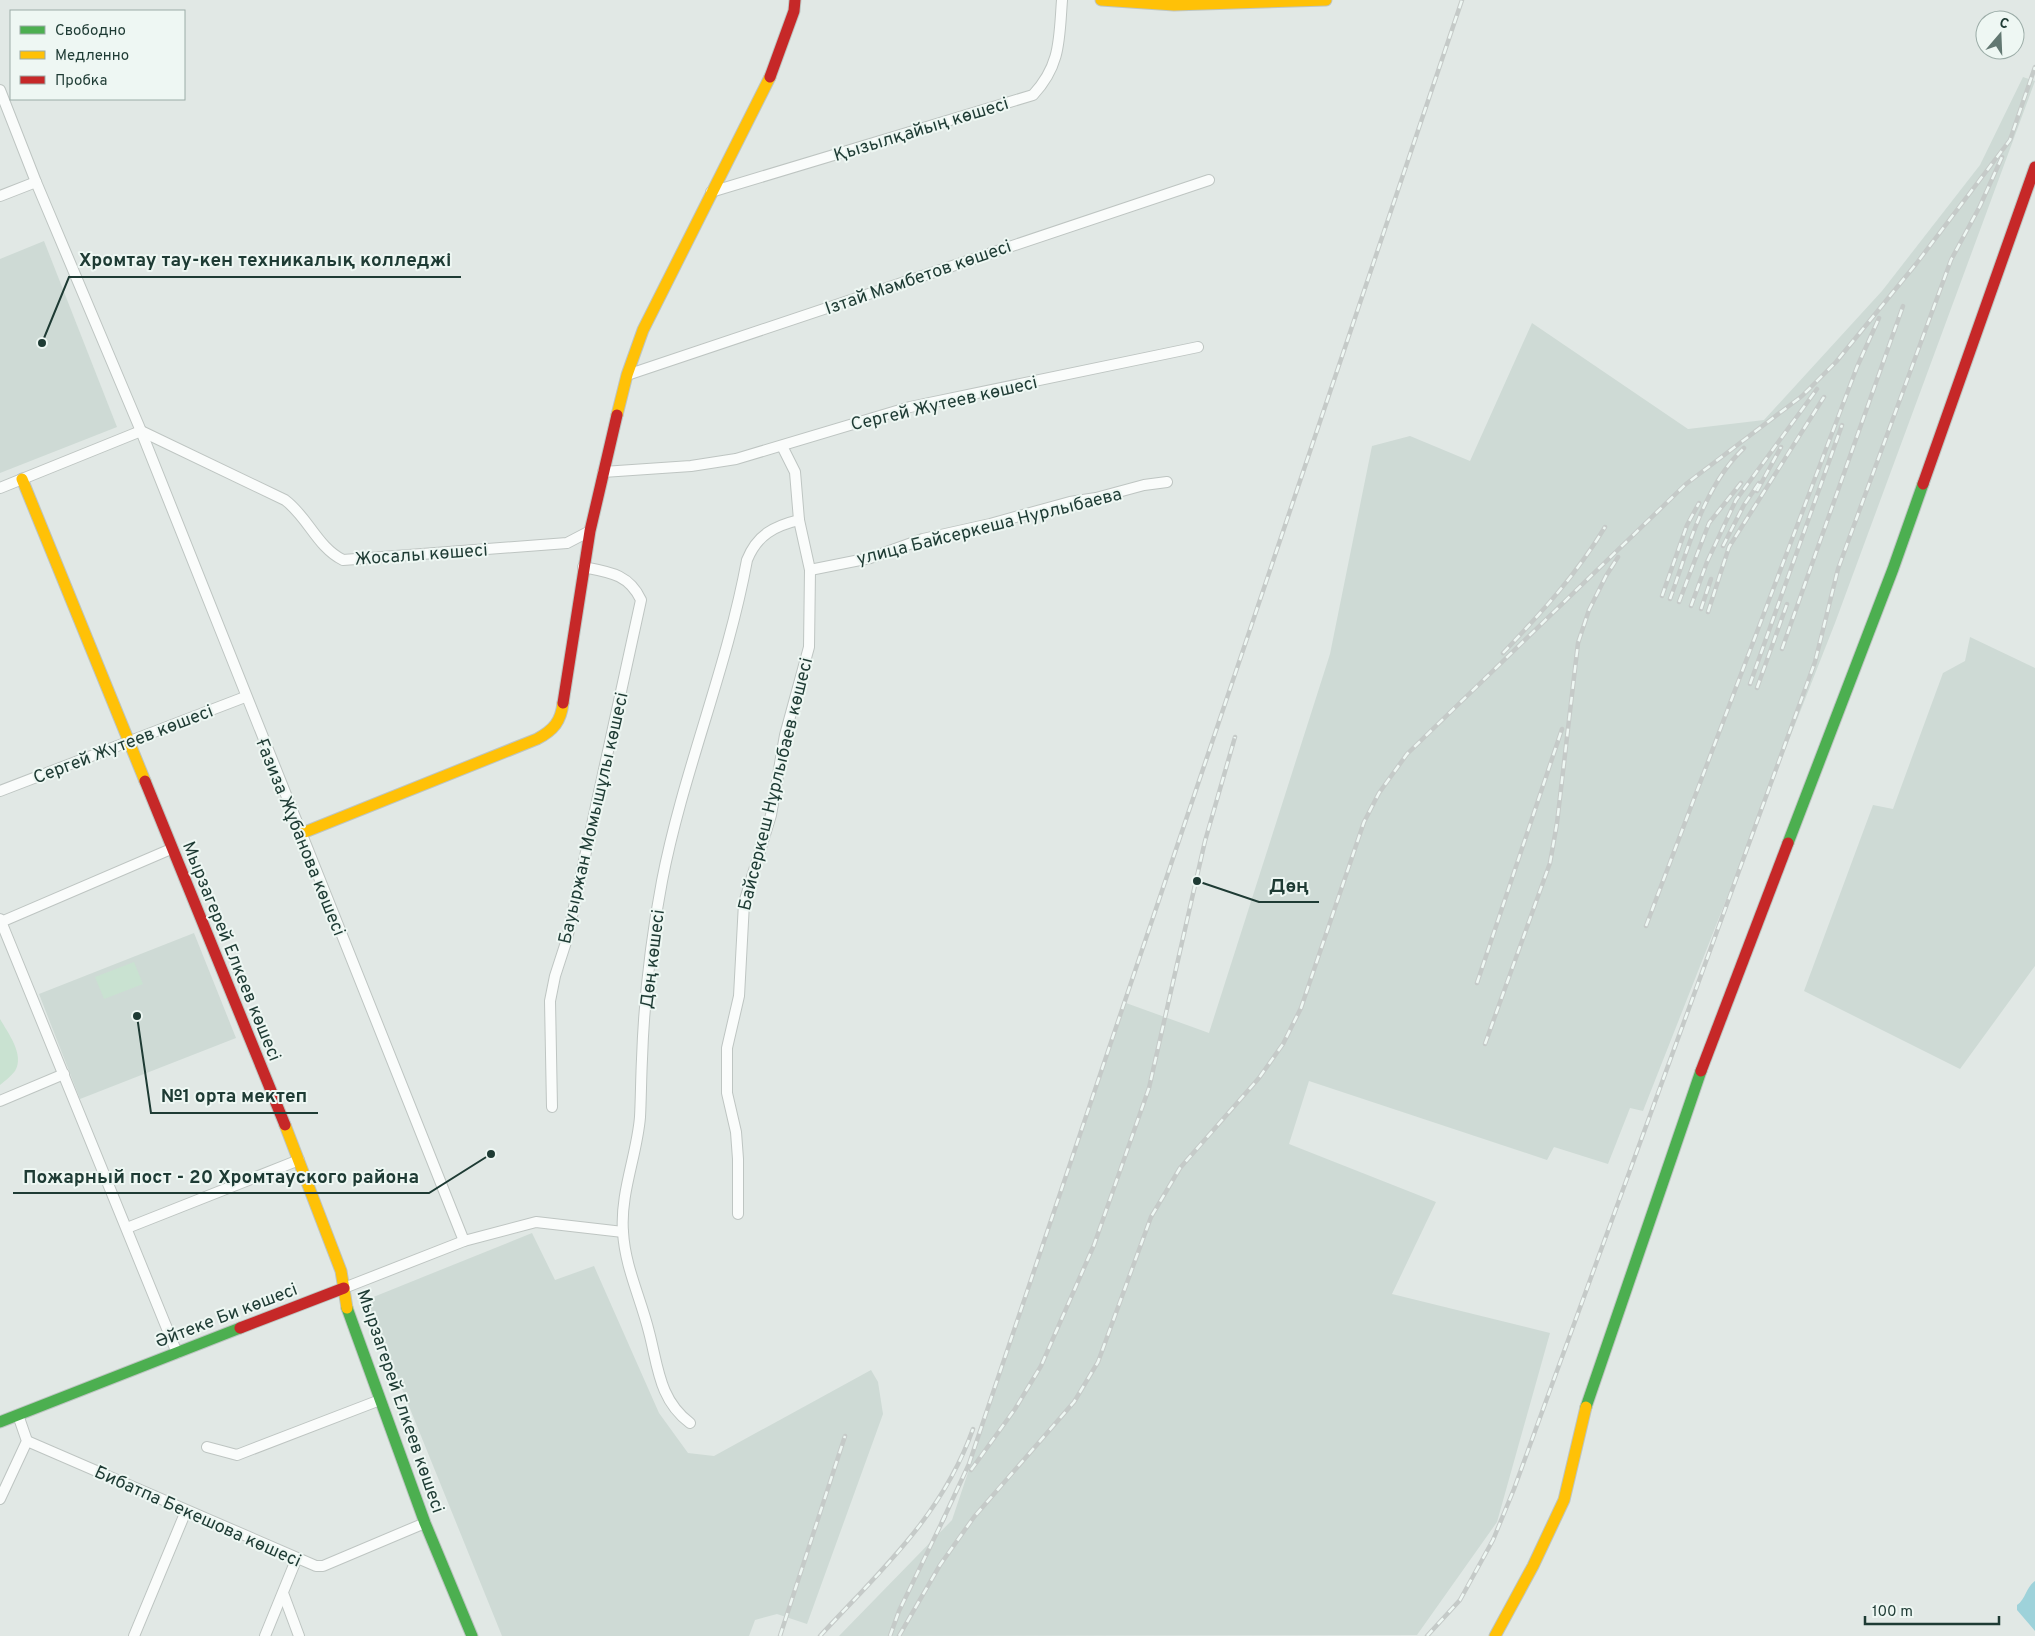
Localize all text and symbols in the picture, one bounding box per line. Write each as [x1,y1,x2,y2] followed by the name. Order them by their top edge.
[10,10,185,100] legend
[1975,10,2025,60] north arrow
[1997,15,2011,34] text: С
[55,22,126,41] text: Свободно
[55,47,129,66] text: Медленно
[55,72,107,91] text: Пробка
[831,93,1012,168] street label: Қызылқайың көшесі
[822,236,1015,321] street label: Ізтай Мәмбетов көшесі
[69,243,461,277] callout: Хромтау тау-кен техникалық колледжі
[79,249,451,273] text: Хромтау тау-кен техникалық колледжі
[849,372,1040,437] street label: Сергей Жутеев көшесі
[854,483,1124,572] street label: улица Байсеркеша Нурлыбаева
[354,539,488,572] street label: Жосалы көшесі
[734,656,819,913] street label: Байсеркеш Нұрлыбаев көшесі
[554,690,635,946] street label: Бауыржан Момышұлы көшесі
[30,700,217,790] street label: Сергей Жутеев көшесі
[249,736,350,940] street label: Ғазиза Жұбанова көшесі
[176,838,285,1065] street label: Мырзагерей Елкеев көшесі
[1259,868,1319,902] callout: Дөң
[1269,875,1309,899] text: Дөң
[636,908,671,1010] street label: Дөң көшесі
[151,1079,318,1113] callout: №1 орта мектеп
[161,1085,307,1109] text: №1 орта мектеп
[13,1159,429,1193] callout: Пожарный пост - 20 Хромтауского района
[23,1166,419,1190] text: Пожарный пост - 20 Хромтауского района
[152,1279,301,1354] street label: Әйтеке Би көшесі
[350,1287,449,1516] street label: Мырзагерей Елкеев көшесі
[90,1461,304,1573] street label: Бибатпа Бекешова көшесі
[1865,1594,1999,1626] scale bar
[1872,1603,1913,1622] text: 100 m

